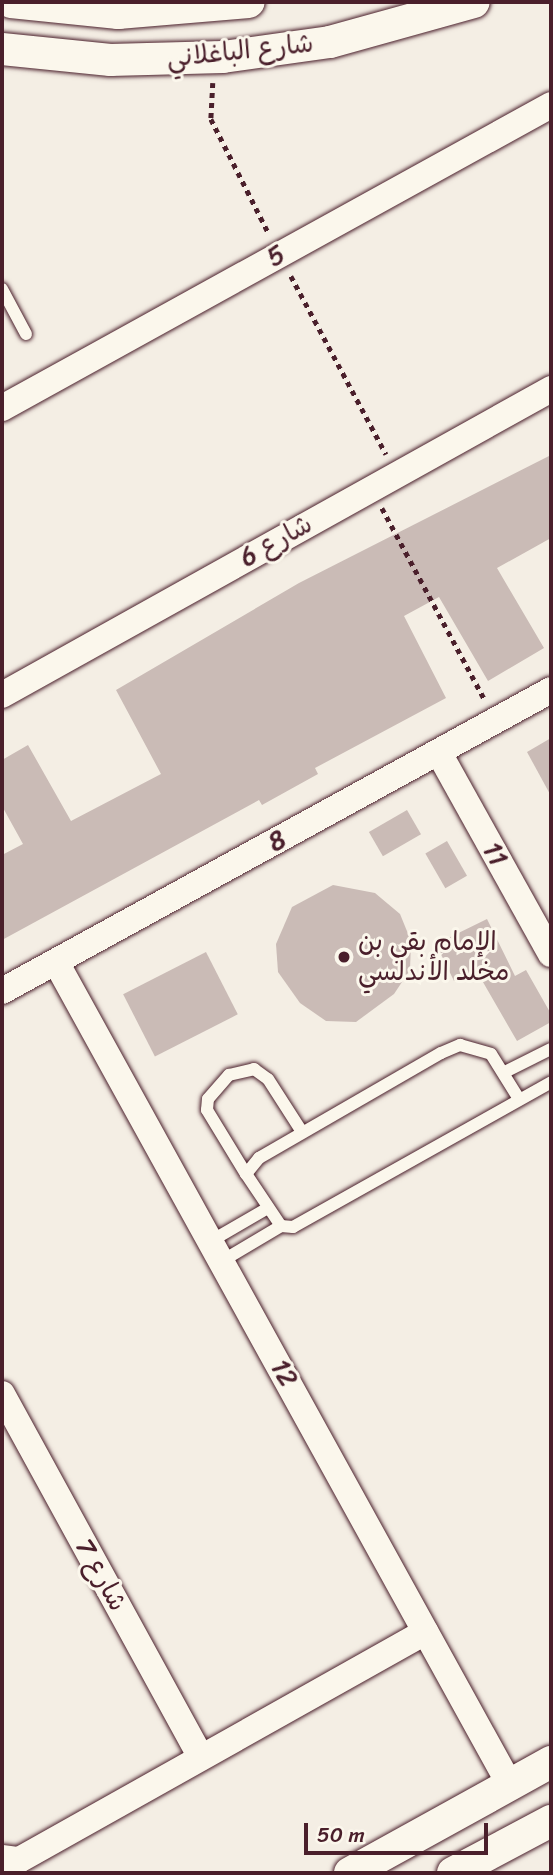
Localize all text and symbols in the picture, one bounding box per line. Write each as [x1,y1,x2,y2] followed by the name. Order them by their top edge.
[165,28,315,74] street label: شارع الباغلاني
[261,239,291,273] street label: 5
[234,508,318,574] street label: شارع 6
[263,824,291,858] street label: 8
[476,837,514,871] street label: 11
[358,926,509,988] place label: الإمام بقي بن مخلد الأندلسي
[336,949,352,965] marker: الإمام بقي بن مخلد الأندلسي
[264,1354,304,1392] street label: 12
[68,1533,134,1617] street label: شارع 7
[308,1808,492,1852] scale bar
[317,1816,365,1854] text: 50 m

